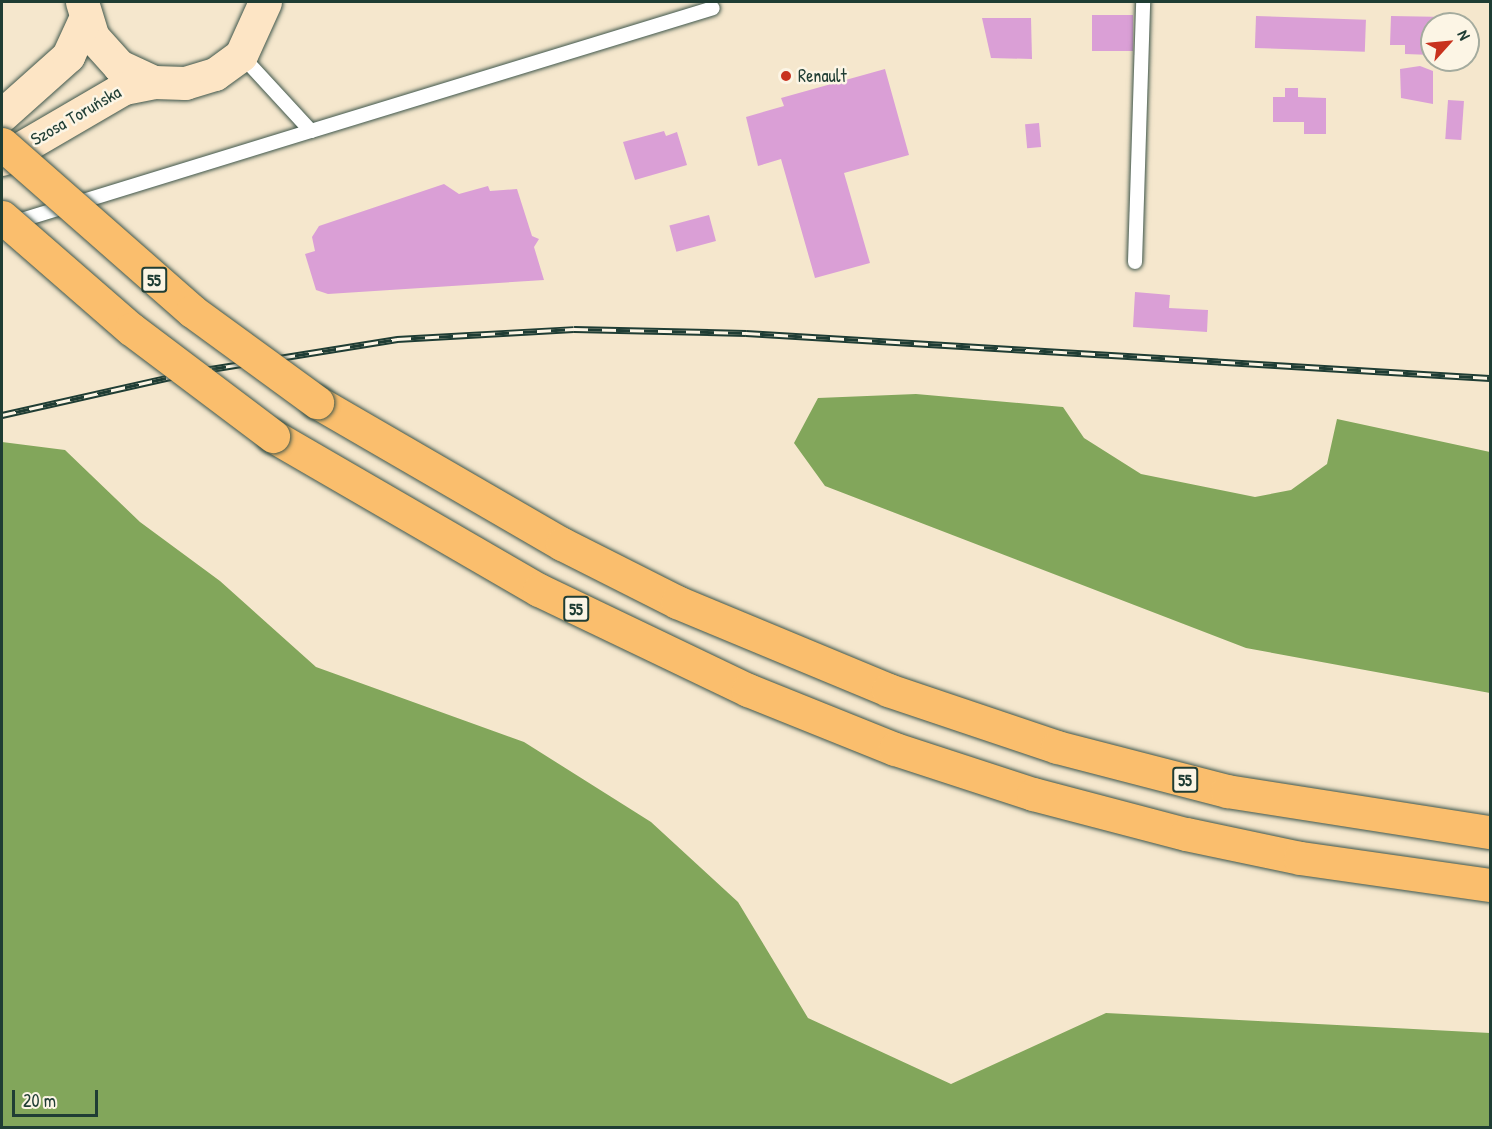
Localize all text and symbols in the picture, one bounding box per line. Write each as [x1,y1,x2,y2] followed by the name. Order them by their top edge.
[1420,12,1480,72] north arrow
[1453,26,1476,44] text: N
[798,65,847,87] place label: Renault
[779,69,793,83] marker: Renault
[27,81,125,151] street label: Szosa Toruńska
[140,267,168,293] road number: 55
[562,596,590,622] road number: 55
[1172,767,1198,793] road number: 55
[15,1078,100,1116] scale bar
[23,1088,56,1113] text: 20 m

